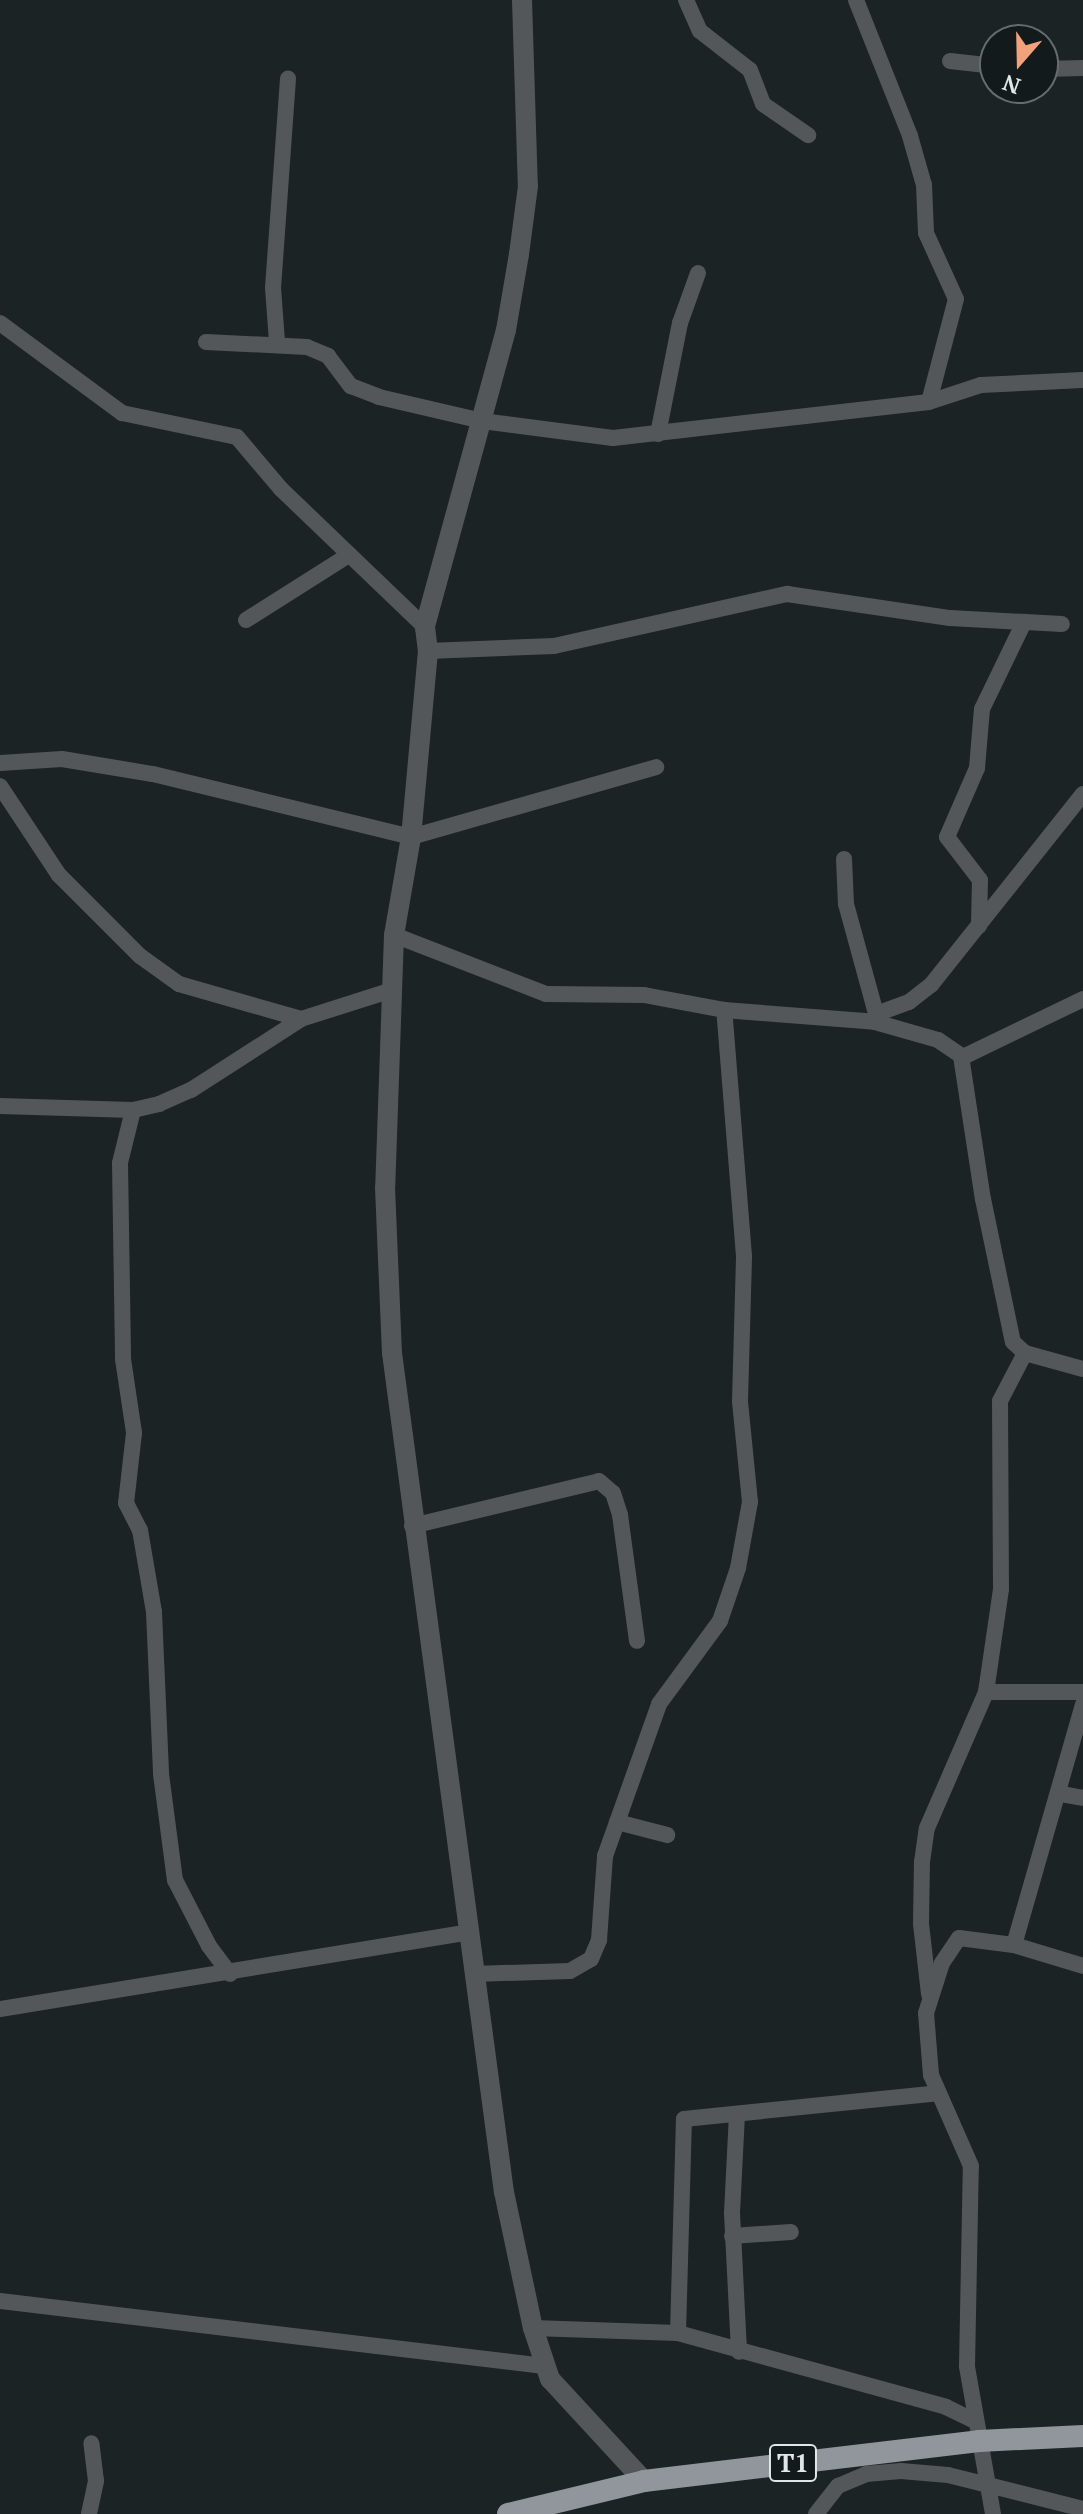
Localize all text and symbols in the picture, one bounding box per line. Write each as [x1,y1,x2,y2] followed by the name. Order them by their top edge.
[979,24,1059,104] north arrow
[999,69,1024,102] text: N
[767,2441,819,2485] road number: T1

